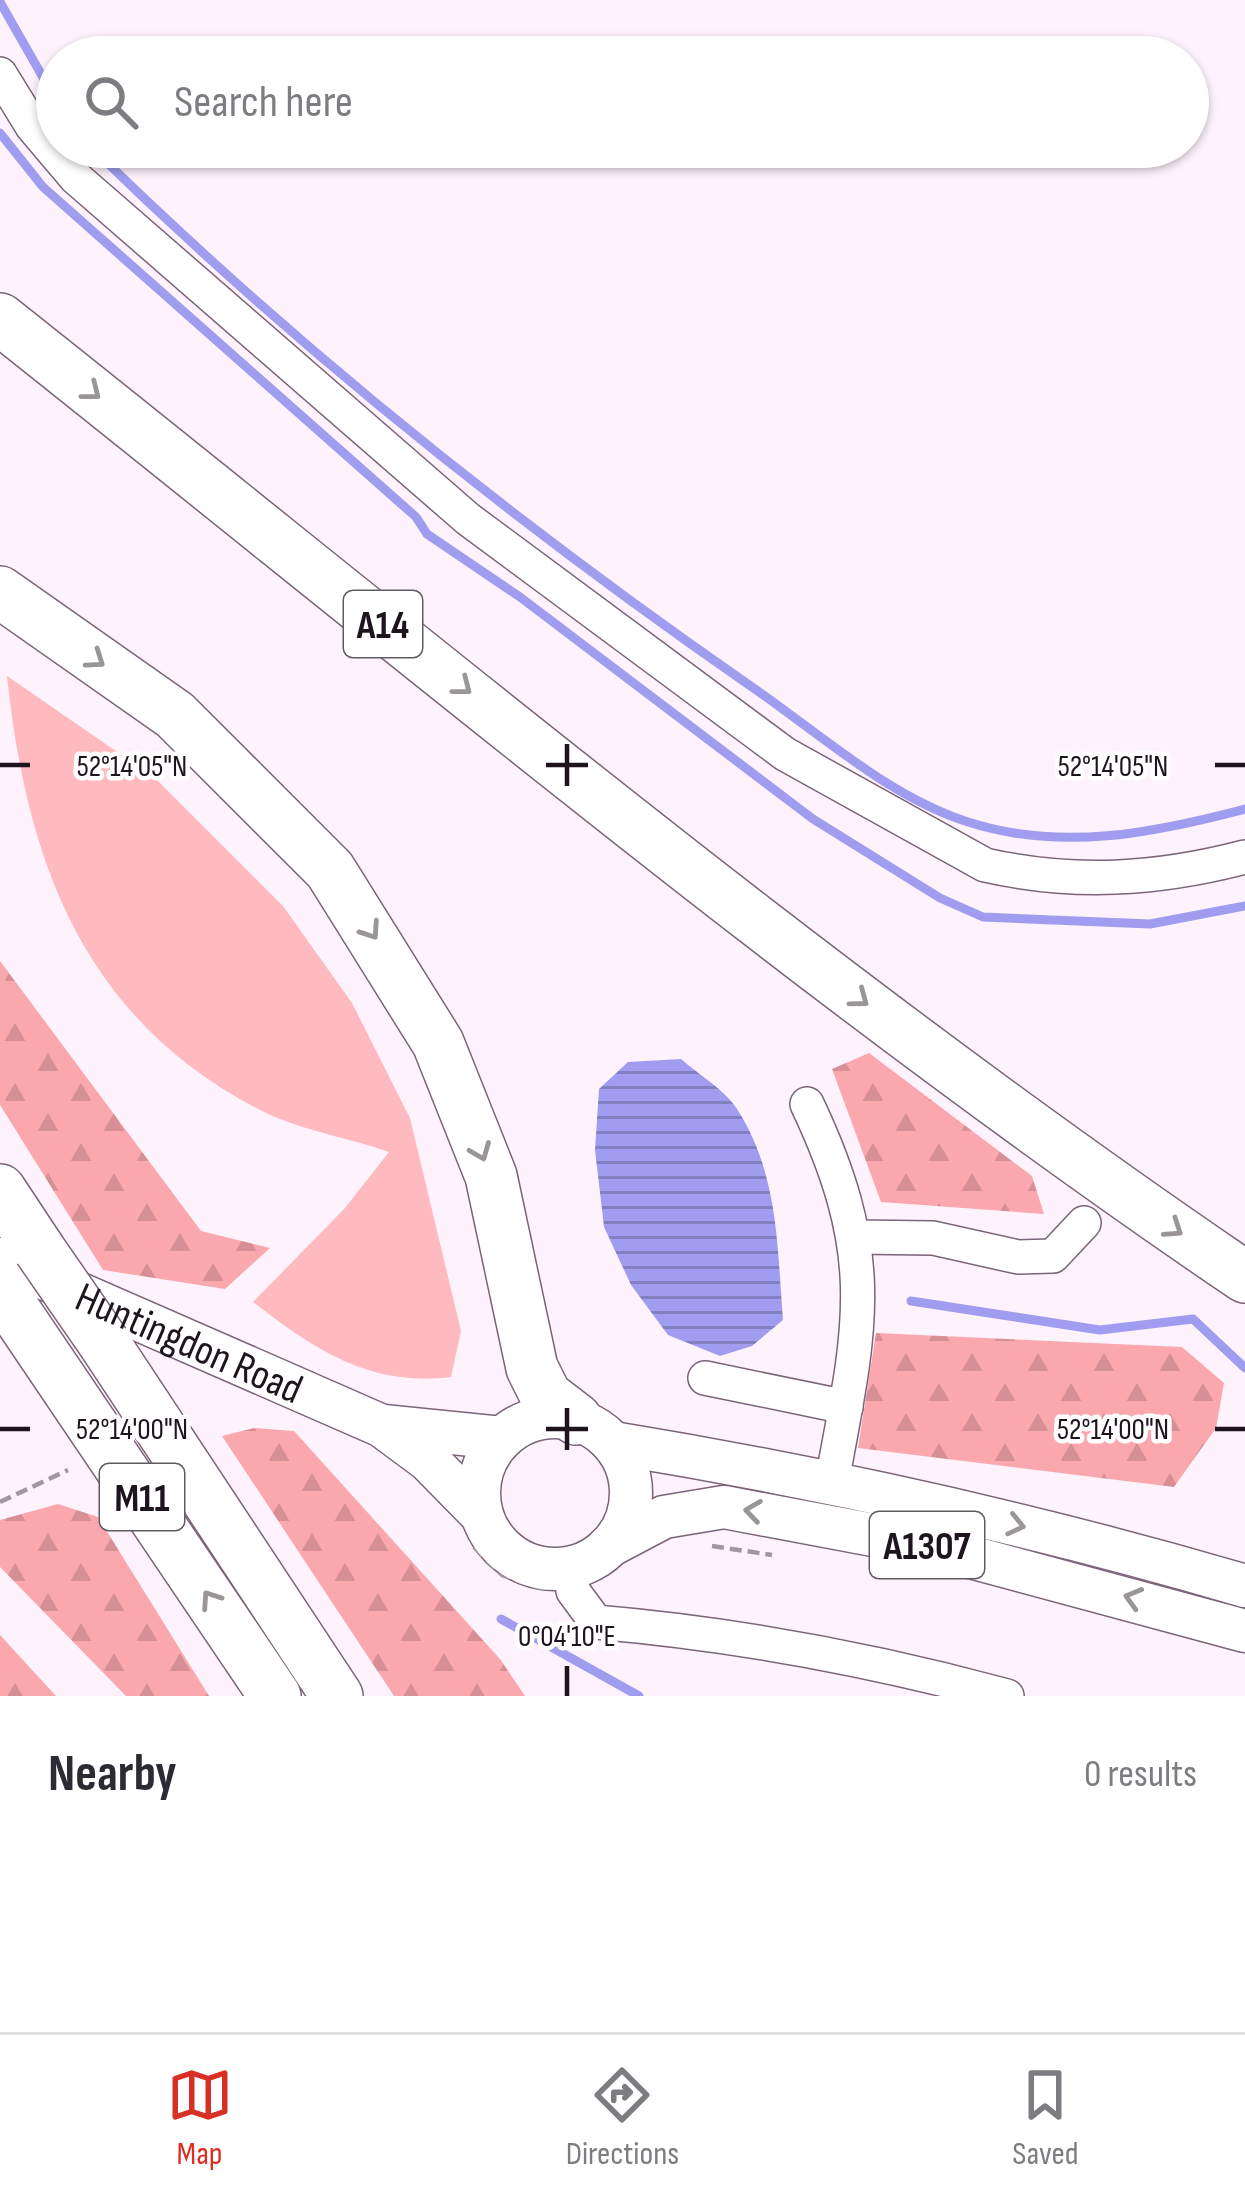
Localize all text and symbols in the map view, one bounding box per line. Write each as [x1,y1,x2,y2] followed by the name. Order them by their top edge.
[36,36,1209,168] search box
[78,69,144,135] icon: search
[174,75,353,130] text: Search here
[78,378,100,399] one-way arrow
[344,591,422,657] road number: A14
[83,646,105,668] one-way arrow
[449,673,471,694] one-way arrow
[77,749,187,785] text: 52°14'05"N
[1058,749,1168,785] text: 52°14'05"N
[357,918,379,940] one-way arrow
[846,984,868,1006] one-way arrow
[467,1140,492,1161] one-way arrow
[1161,1215,1183,1237] one-way arrow
[68,1272,310,1416] street label: Huntingdon Road
[76,1412,188,1448] text: 52°14'00"N
[1057,1412,1169,1448] text: 52°14'00"N
[100,1464,184,1530] road number: M11
[743,1499,763,1525] one-way arrow
[1005,1511,1025,1536] one-way arrow
[870,1512,984,1578] road number: A1307
[1123,1588,1144,1613] one-way arrow
[202,1590,224,1612] one-way arrow
[518,1619,616,1655] text: 0°04'10"E
[48,1744,177,1805] text: Nearby
[1084,1751,1197,1798] text: 0 results
[167,2062,233,2174] tab: Map
[566,2062,679,2174] tab: Directions
[1012,2062,1078,2174] tab: Saved

